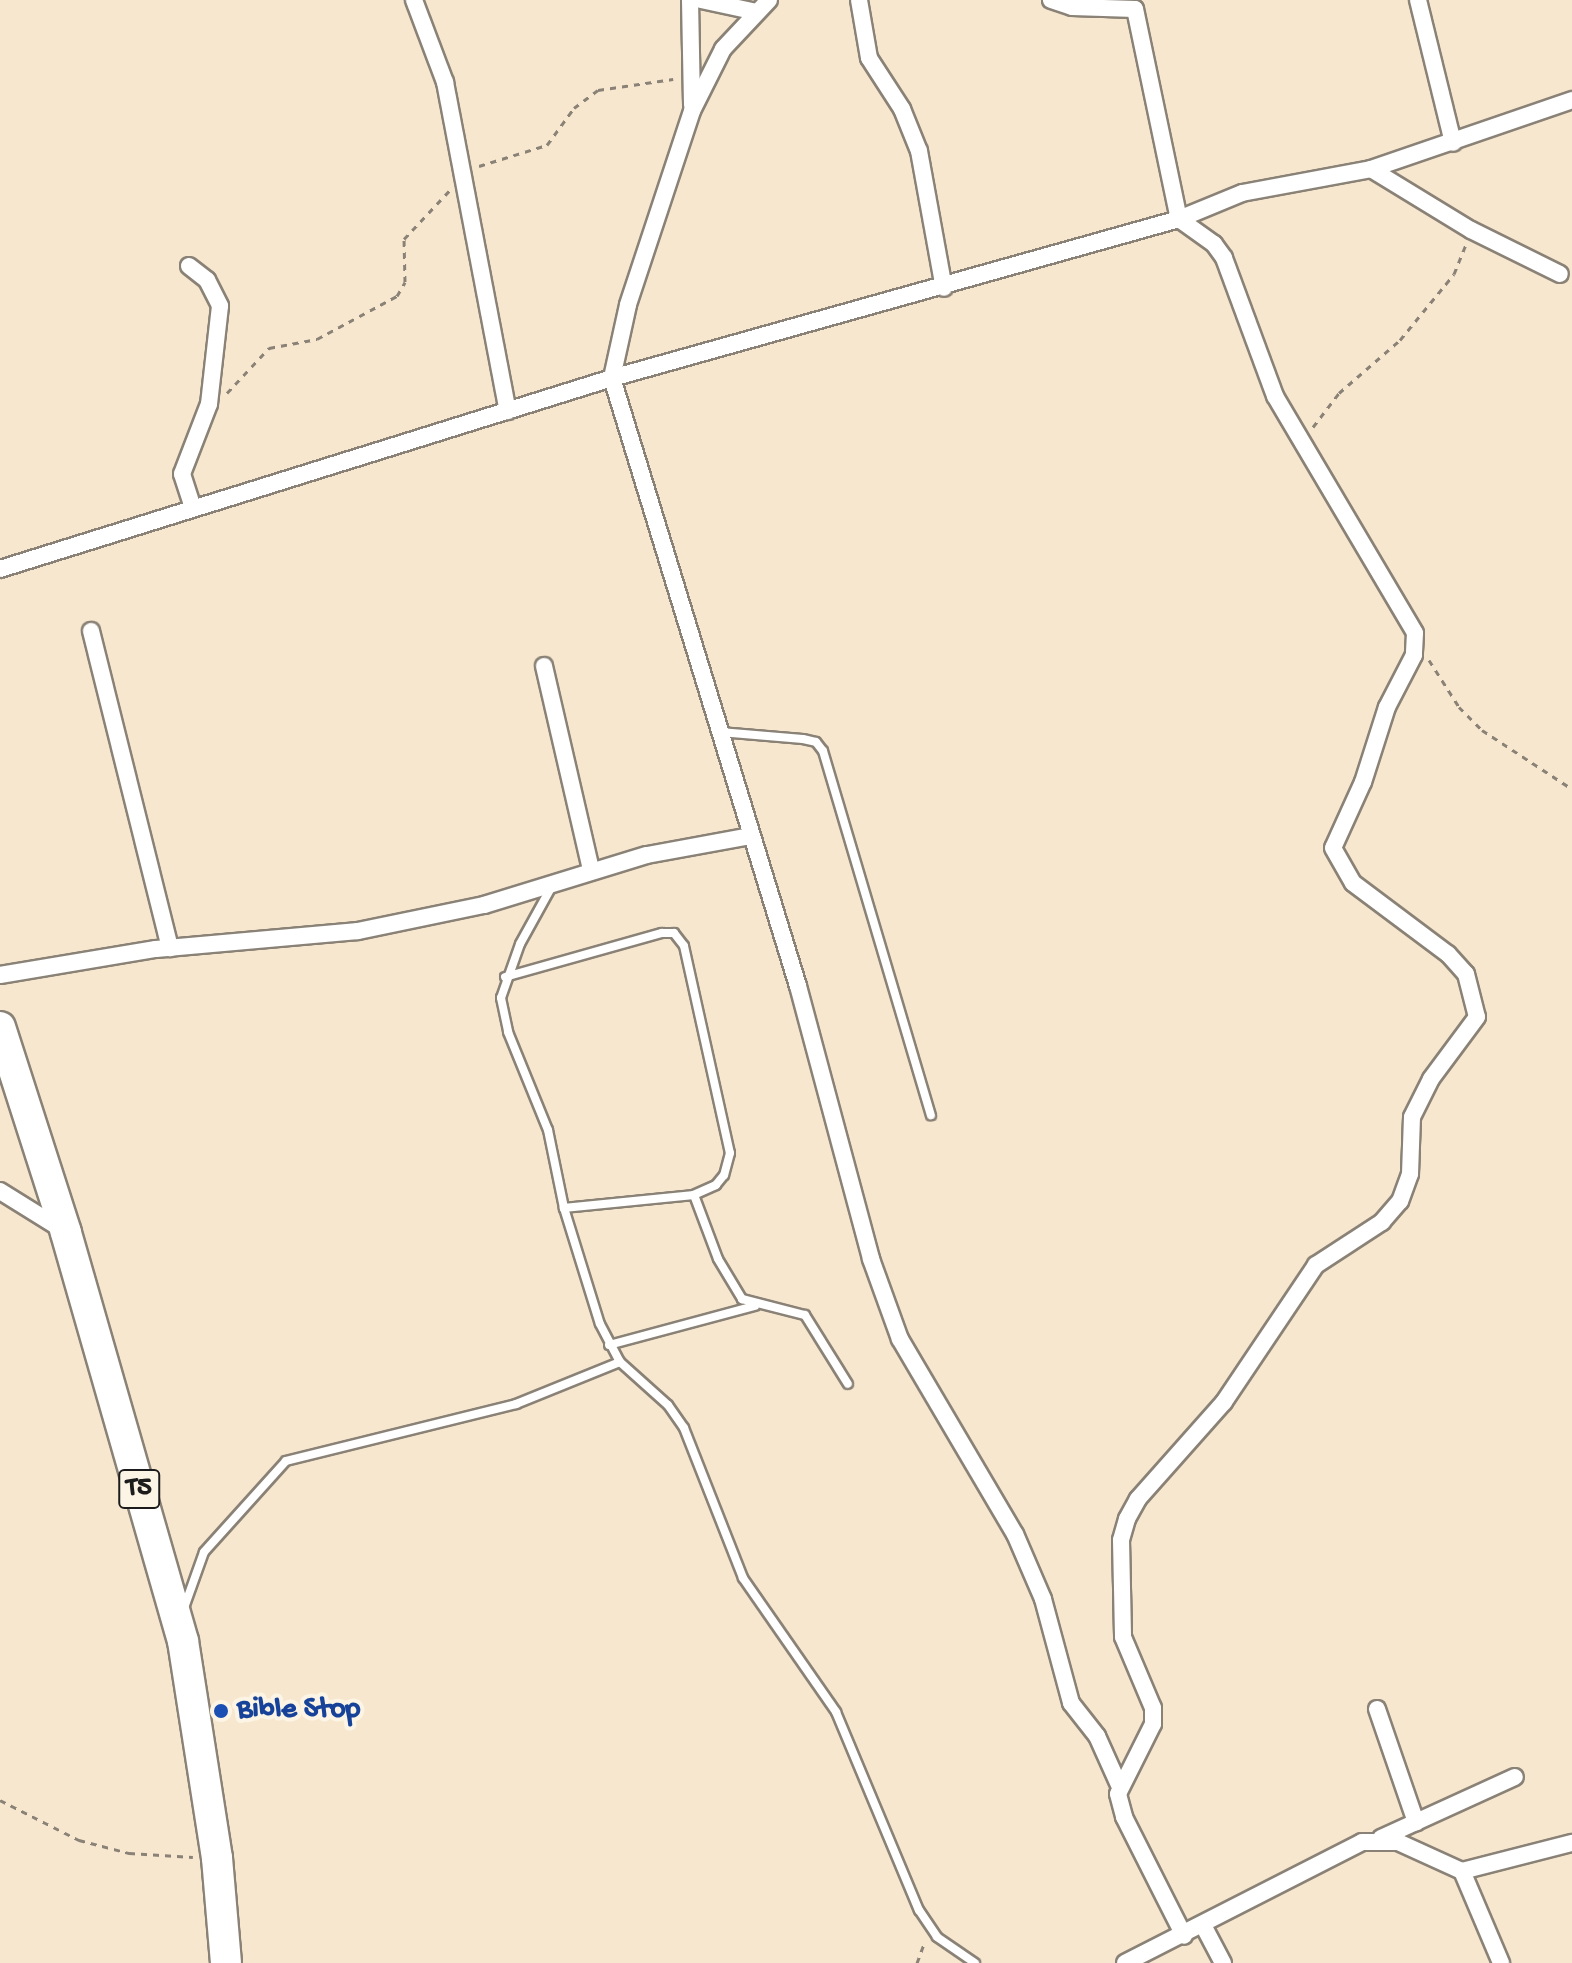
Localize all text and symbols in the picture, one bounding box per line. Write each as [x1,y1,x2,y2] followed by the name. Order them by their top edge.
[117,1465,161,1513] road number: T5
[237,1693,360,1729] place label: Bible Stop
[212,1702,230,1720] marker: Bible Stop

